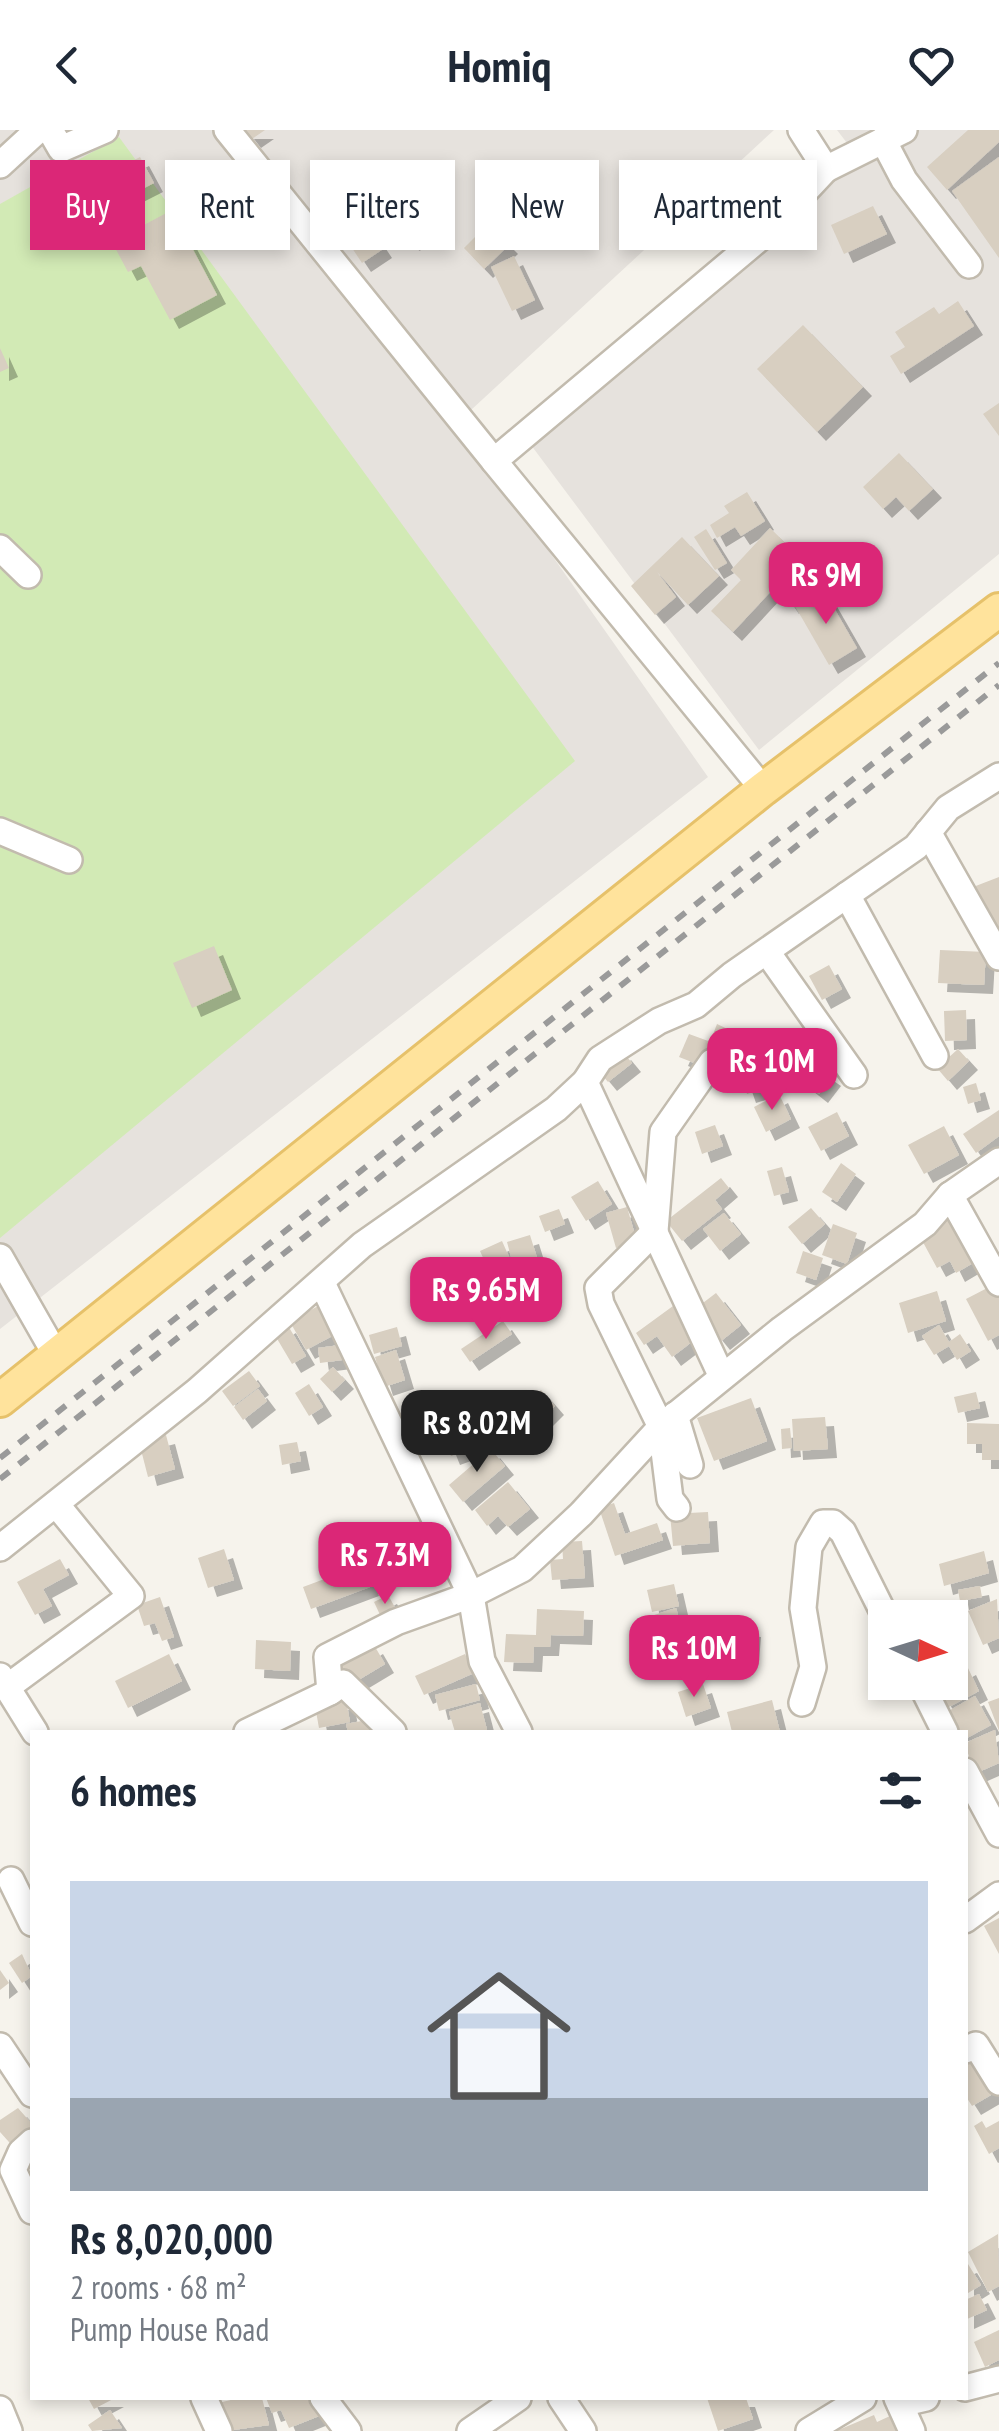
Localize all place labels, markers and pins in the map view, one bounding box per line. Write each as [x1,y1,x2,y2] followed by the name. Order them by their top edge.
[756,542,896,627] pin: Rs 9M
[691,1028,853,1113] pin: Rs 10M
[383,1257,589,1342] pin: Rs 9.65M
[374,1390,580,1475] pin: Rs 8.02M
[293,1522,477,1607] pin: Rs 7.3M
[613,1615,775,1700] pin: Rs 10M

